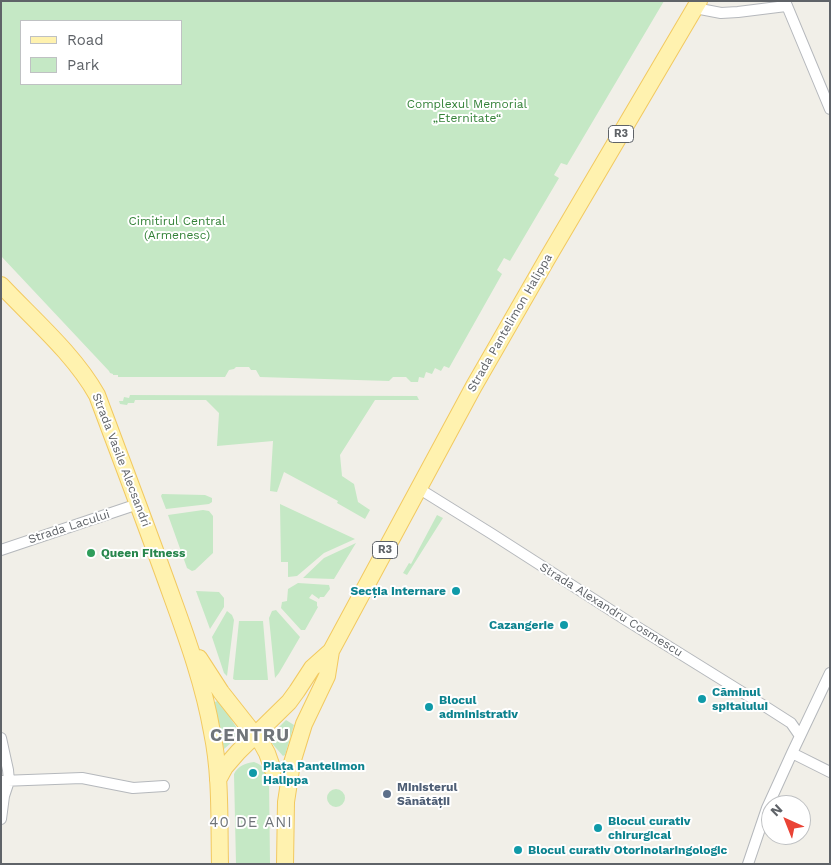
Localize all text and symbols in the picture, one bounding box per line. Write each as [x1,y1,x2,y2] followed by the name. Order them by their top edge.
[20,20,182,85] legend
[67,31,104,49] text: Road
[67,56,99,74] text: Park
[407,97,527,125] park label: Complexul Memorial „Eternitate“
[608,126,634,142] road number: R3
[128,214,226,242] park label: Cimitirul Central (Armenesc)
[464,251,556,395] street label: Strada Pantelimon Halippa
[89,391,153,529] street label: Strada Vasile Alecsandri
[26,507,112,547] street label: Strada Lacului
[372,542,398,558] road number: R3
[101,546,185,560] place label: Queen Fitness
[85,547,97,559] marker: Queen Fitness
[537,560,685,660] street label: Strada Alexandru Cosmescu
[350,584,446,598] place label: Secția Internare
[450,585,462,597] marker: Secția Internare
[489,618,554,632] place label: Cazangerie
[558,619,570,631] marker: Cazangerie
[712,685,768,713] place label: Căminul spitalului
[439,693,518,721] place label: Blocul administrativ
[696,693,708,705] marker: Căminul spitalului
[423,701,435,713] marker: Blocul administrativ
[209,725,291,747] district label: CENTRU
[263,759,365,787] place label: Piața Pantelimon Halippa
[247,767,259,779] marker: Piața Pantelimon Halippa
[397,780,457,808] place label: Ministerul Sănătății
[381,788,393,800] marker: Ministerul Sănătății
[761,795,811,845] north arrow
[767,801,786,819] text: N
[208,814,294,832] district label: 40 DE ANI
[608,814,690,842] place label: Blocul curativ chirurgical
[592,822,604,834] marker: Blocul curativ chirurgical
[528,843,727,857] place label: Blocul curativ Otorinolaringologic
[512,844,524,856] marker: Blocul curativ Otorinolaringologic

